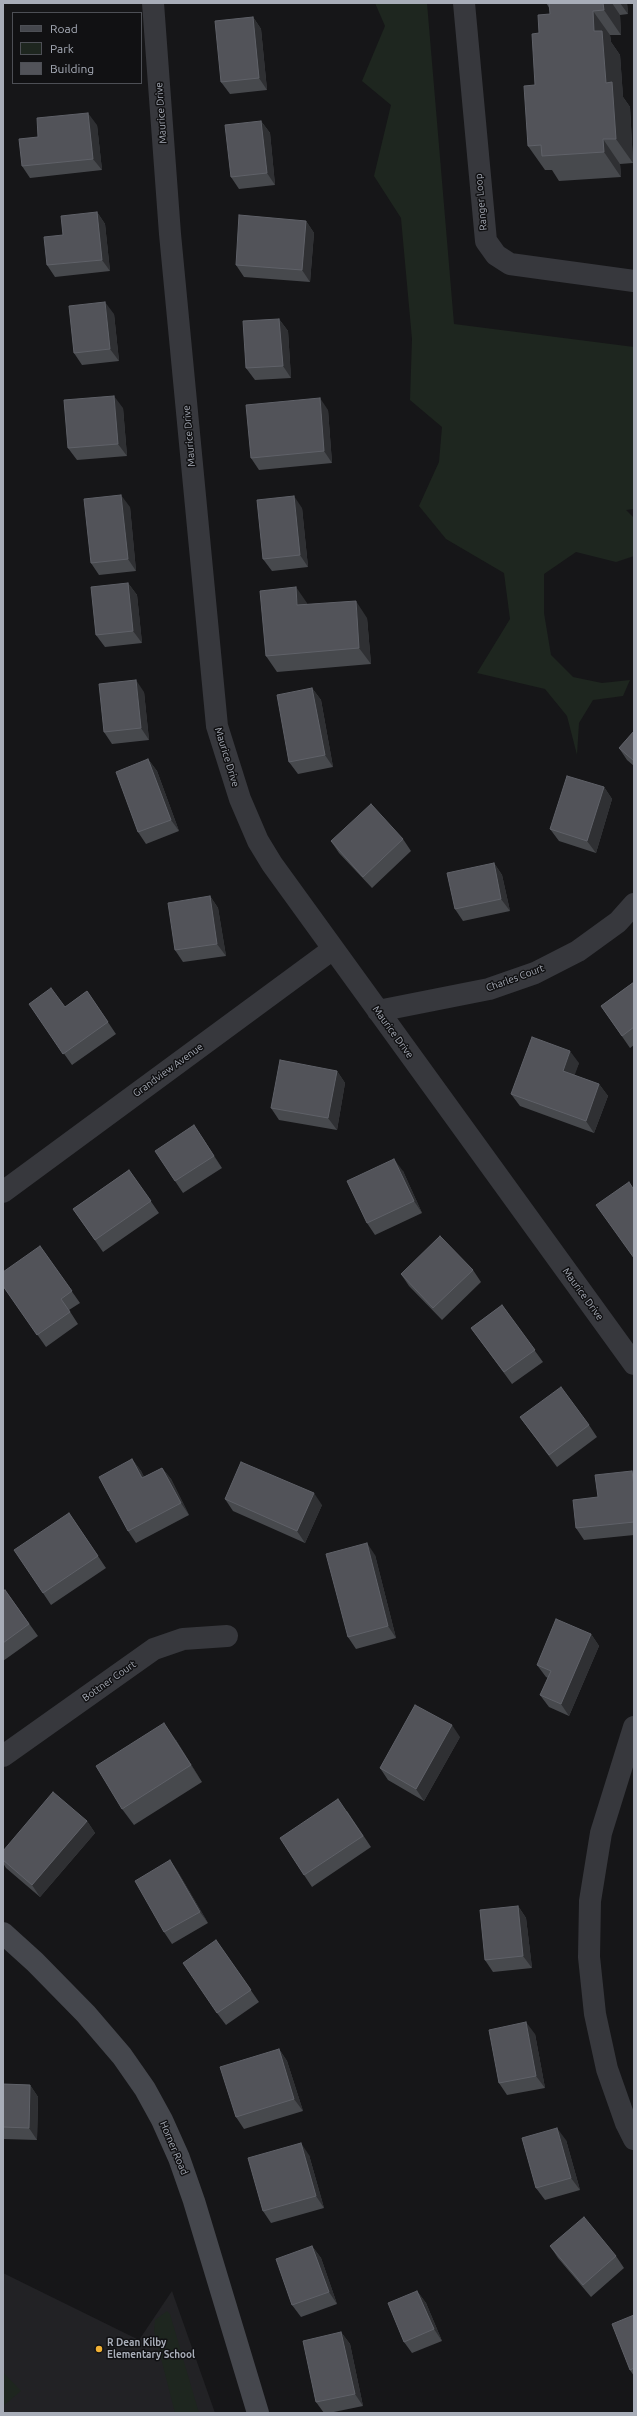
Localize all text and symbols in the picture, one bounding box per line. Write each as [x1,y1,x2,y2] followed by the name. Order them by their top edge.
[12,12,142,84] legend
[50,22,78,35] text: Road
[50,42,74,55] text: Park
[50,62,94,75] text: Building
[153,82,169,144] street label: Maurice Drive
[473,173,489,231] street label: Ranger Loop
[180,405,198,467] street label: Maurice Drive
[212,726,242,788] street label: Maurice Drive
[484,962,546,994] street label: Charles Court
[370,1003,416,1061] street label: Maurice Drive
[131,1041,205,1099] street label: Grandview Avenue
[560,1265,606,1323] street label: Maurice Drive
[80,1658,138,1704] street label: Bottner Court
[157,2119,191,2177] street label: Horner Road
[107,2337,195,2360] place label: R Dean Kilby Elementary School
[94,2344,104,2354] marker: R Dean Kilby Elementary School

